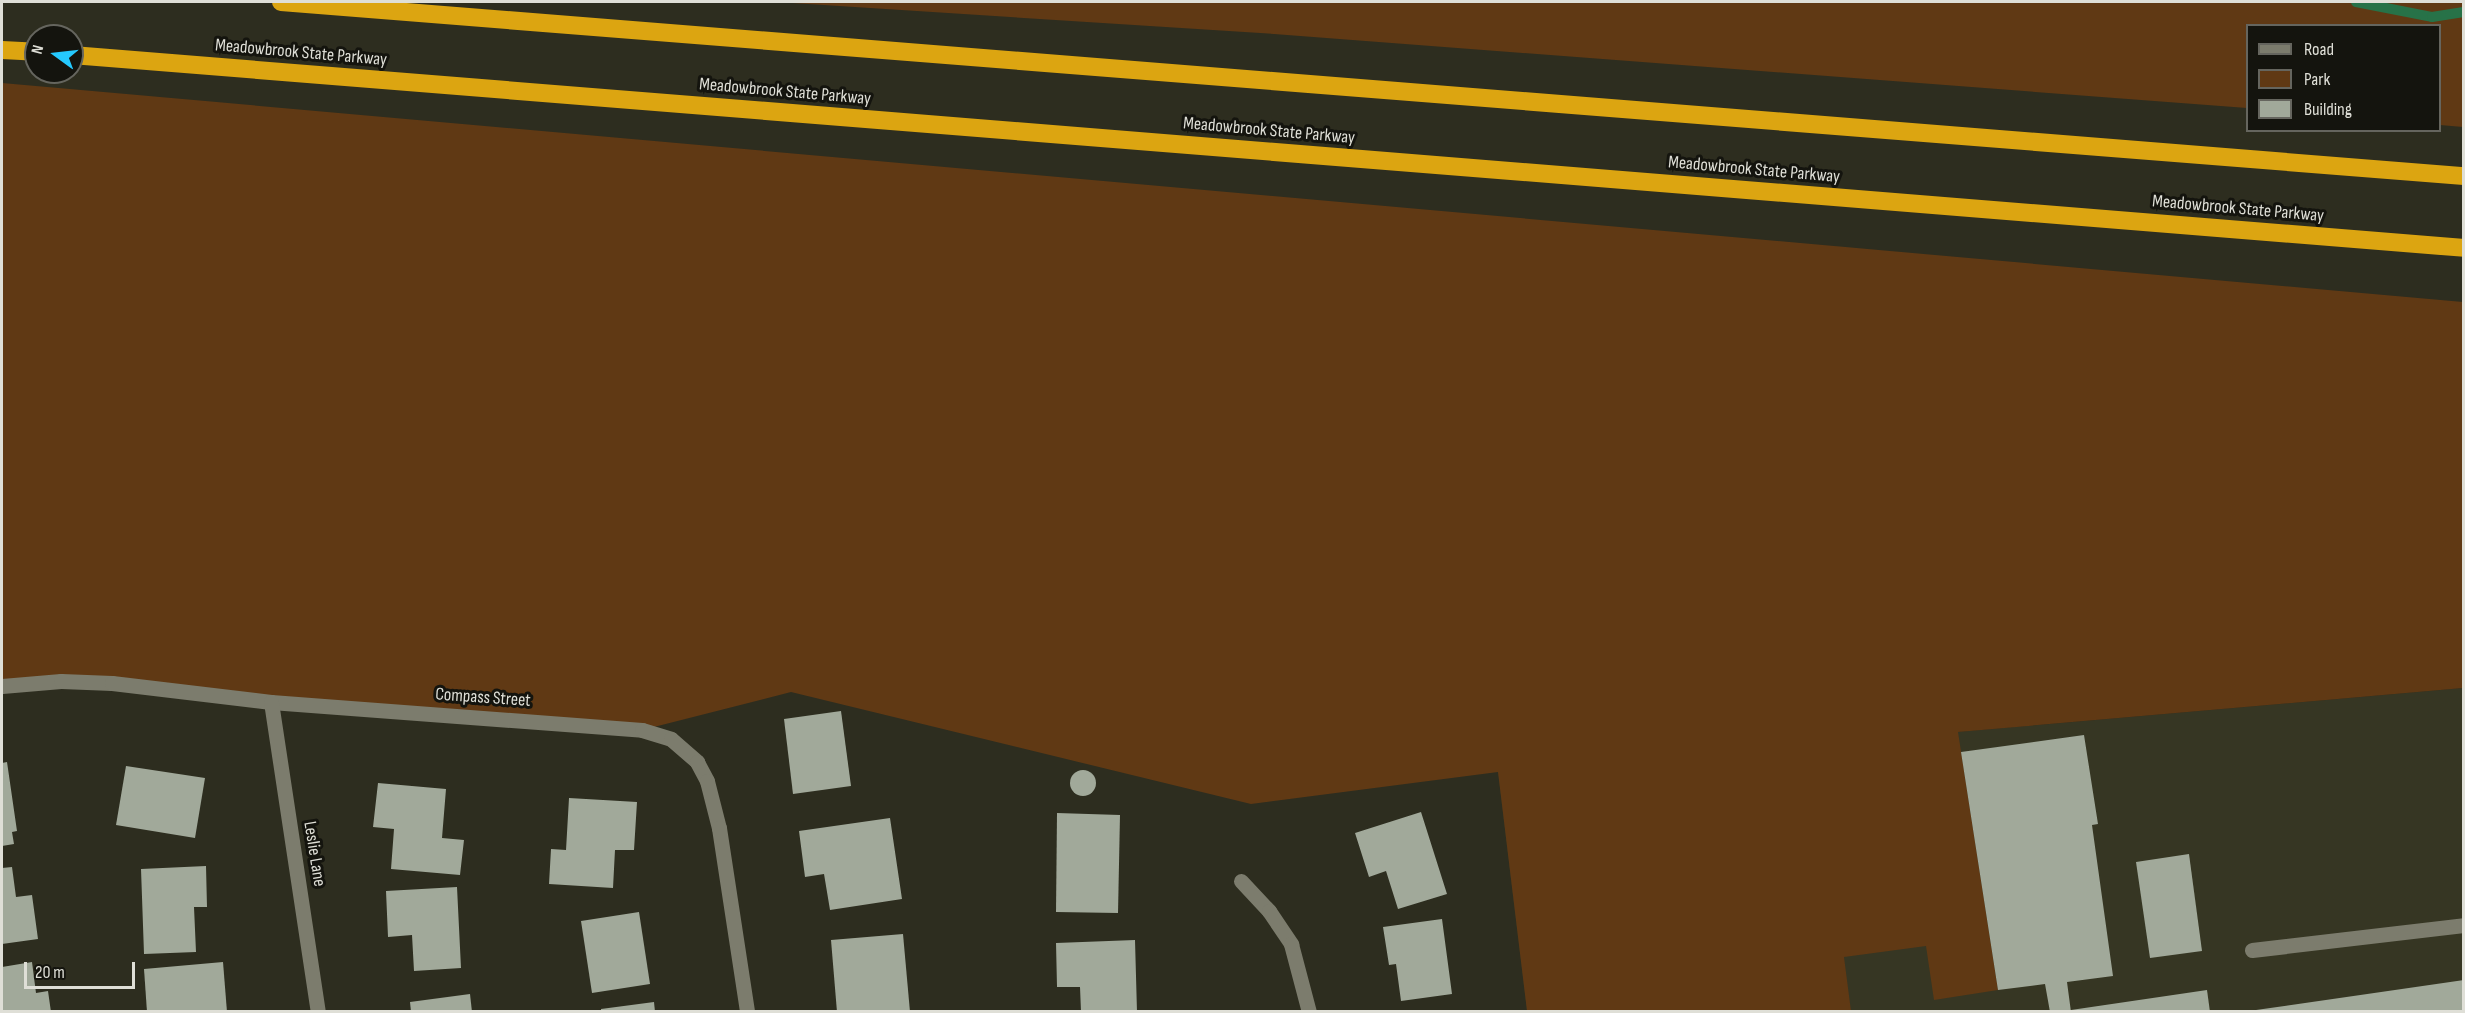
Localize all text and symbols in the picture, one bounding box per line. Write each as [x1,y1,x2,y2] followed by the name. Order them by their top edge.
[24,24,84,84] north arrow
[2246,24,2441,132] legend
[214,35,388,71] street label: Meadowbrook State Parkway
[2304,39,2334,60] text: Road
[28,43,48,56] text: N
[2304,69,2330,90] text: Park
[698,74,872,110] street label: Meadowbrook State Parkway
[2304,99,2352,120] text: Building
[1182,113,1356,149] street label: Meadowbrook State Parkway
[1667,152,1841,188] street label: Meadowbrook State Parkway
[2151,191,2325,227] street label: Meadowbrook State Parkway
[435,684,531,712] street label: Compass Street
[298,820,330,888] street label: Leslie Lane
[27,950,138,988] scale bar
[35,962,65,983] text: 20 m

